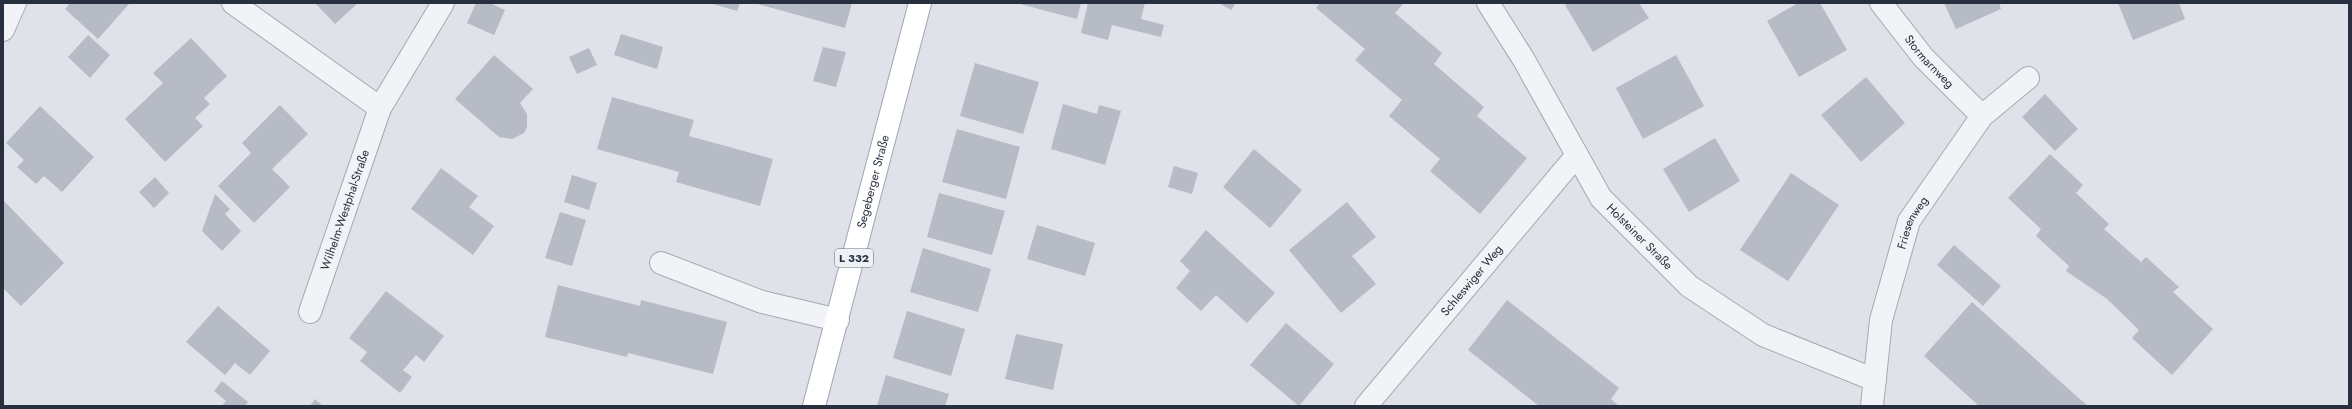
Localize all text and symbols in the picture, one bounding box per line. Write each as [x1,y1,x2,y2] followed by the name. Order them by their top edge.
[1900,31,1958,92] street label: Stormarnweg
[852,133,894,230] street label: Segeberger Straße
[316,147,374,273] street label: Wilhelm-Westphal-Straße
[1892,193,1933,251] street label: Friesenweg
[1602,199,1677,274] street label: Holsteiner Straße
[1436,241,1507,320] street label: Schleswiger Weg
[835,249,873,267] road number: L 332

